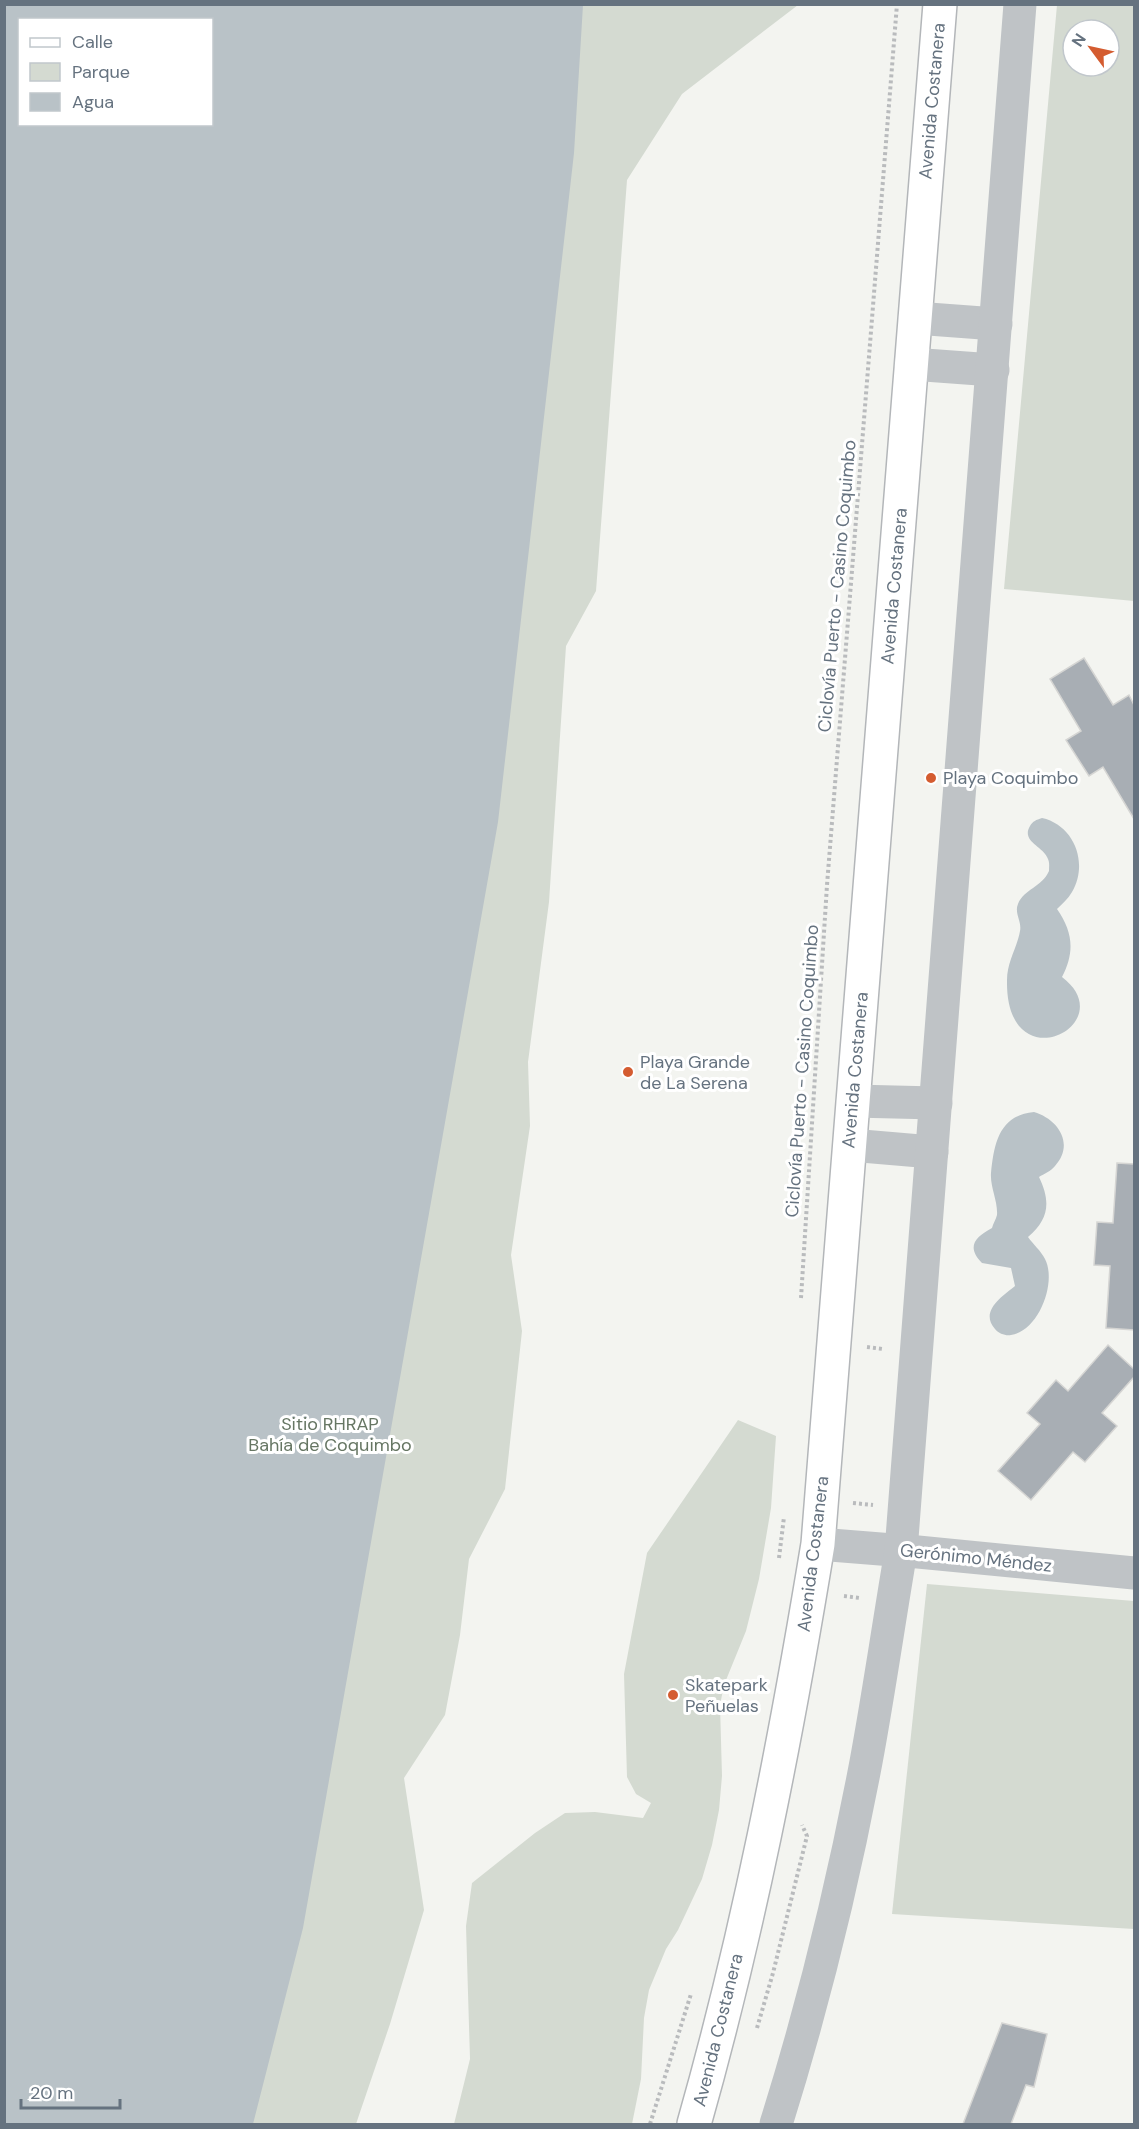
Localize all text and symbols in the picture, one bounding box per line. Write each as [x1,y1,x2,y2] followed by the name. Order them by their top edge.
[18,18,213,126] legend
[1061,18,1121,78] north arrow
[913,22,951,180] street label: Avenida Costanera
[1067,29,1091,51] text: N
[72,30,113,54] text: Calle
[72,60,130,84] text: Parque
[72,90,114,114] text: Agua
[812,439,862,733] street label: Ciclovía Puerto - Casino Coquimbo
[875,507,913,665] street label: Avenida Costanera
[943,766,1079,790] place label: Playa Coquimbo
[924,771,938,785] marker: Playa Coquimbo
[780,924,824,1218] street label: Ciclovía Puerto - Casino Coquimbo
[836,991,874,1149] street label: Avenida Costanera
[640,1050,750,1095] place label: Playa Grande de La Serena
[621,1065,635,1079] marker: Playa Grande de La Serena
[248,1412,412,1457] park label: Sitio RHRAP Bahía de Coquimbo
[792,1475,834,1633] street label: Avenida Costanera
[899,1538,1053,1578] street label: Gerónimo Méndez
[685,1673,768,1718] place label: Skatepark Peñuelas
[666,1688,680,1702] marker: Skatepark Peñuelas
[687,1951,749,2109] street label: Avenida Costanera
[21,2072,120,2110] scale bar
[30,2081,73,2105] text: 20 m

